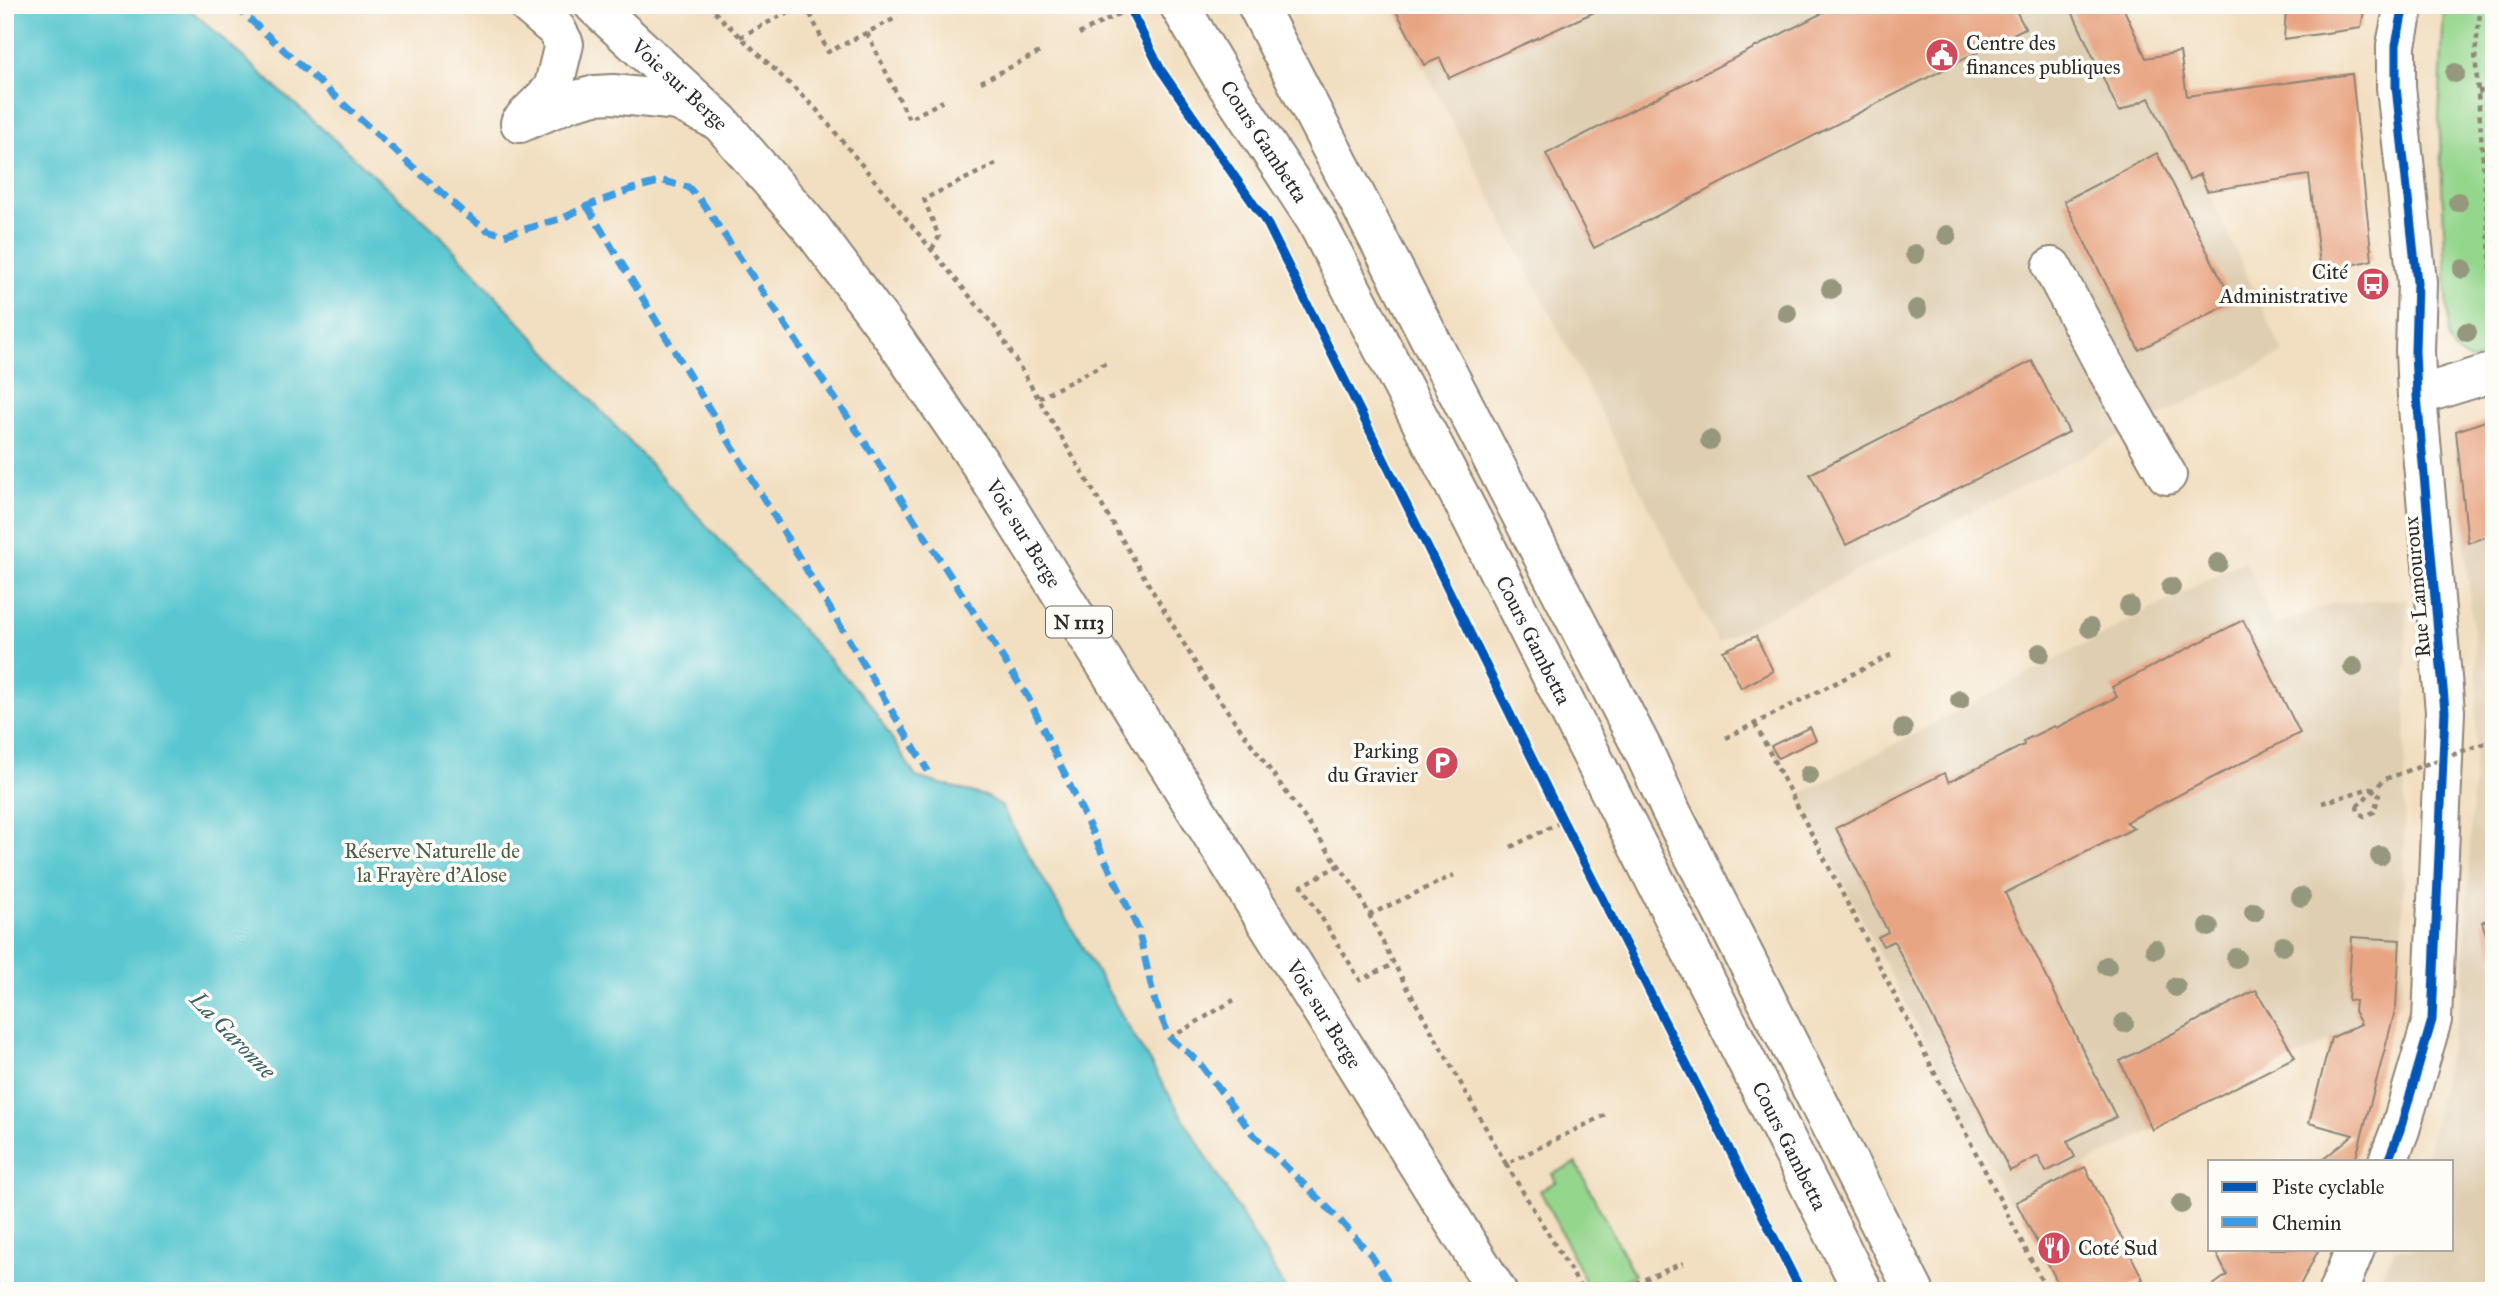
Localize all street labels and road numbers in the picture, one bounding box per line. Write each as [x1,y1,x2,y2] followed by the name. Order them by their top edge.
[625,32,734,136] street label: Voie sur Berge
[1215,76,1314,208] street label: Cours Gambetta
[979,473,1067,593] street label: Voie sur Berge
[2398,514,2436,659] street label: Rue Lamouroux
[1490,571,1577,709] street label: Cours Gambetta
[1046,607,1112,638] road number: N 1113
[1280,954,1368,1074] street label: Voie sur Berge
[1746,1077,1833,1215] street label: Cours Gambetta

